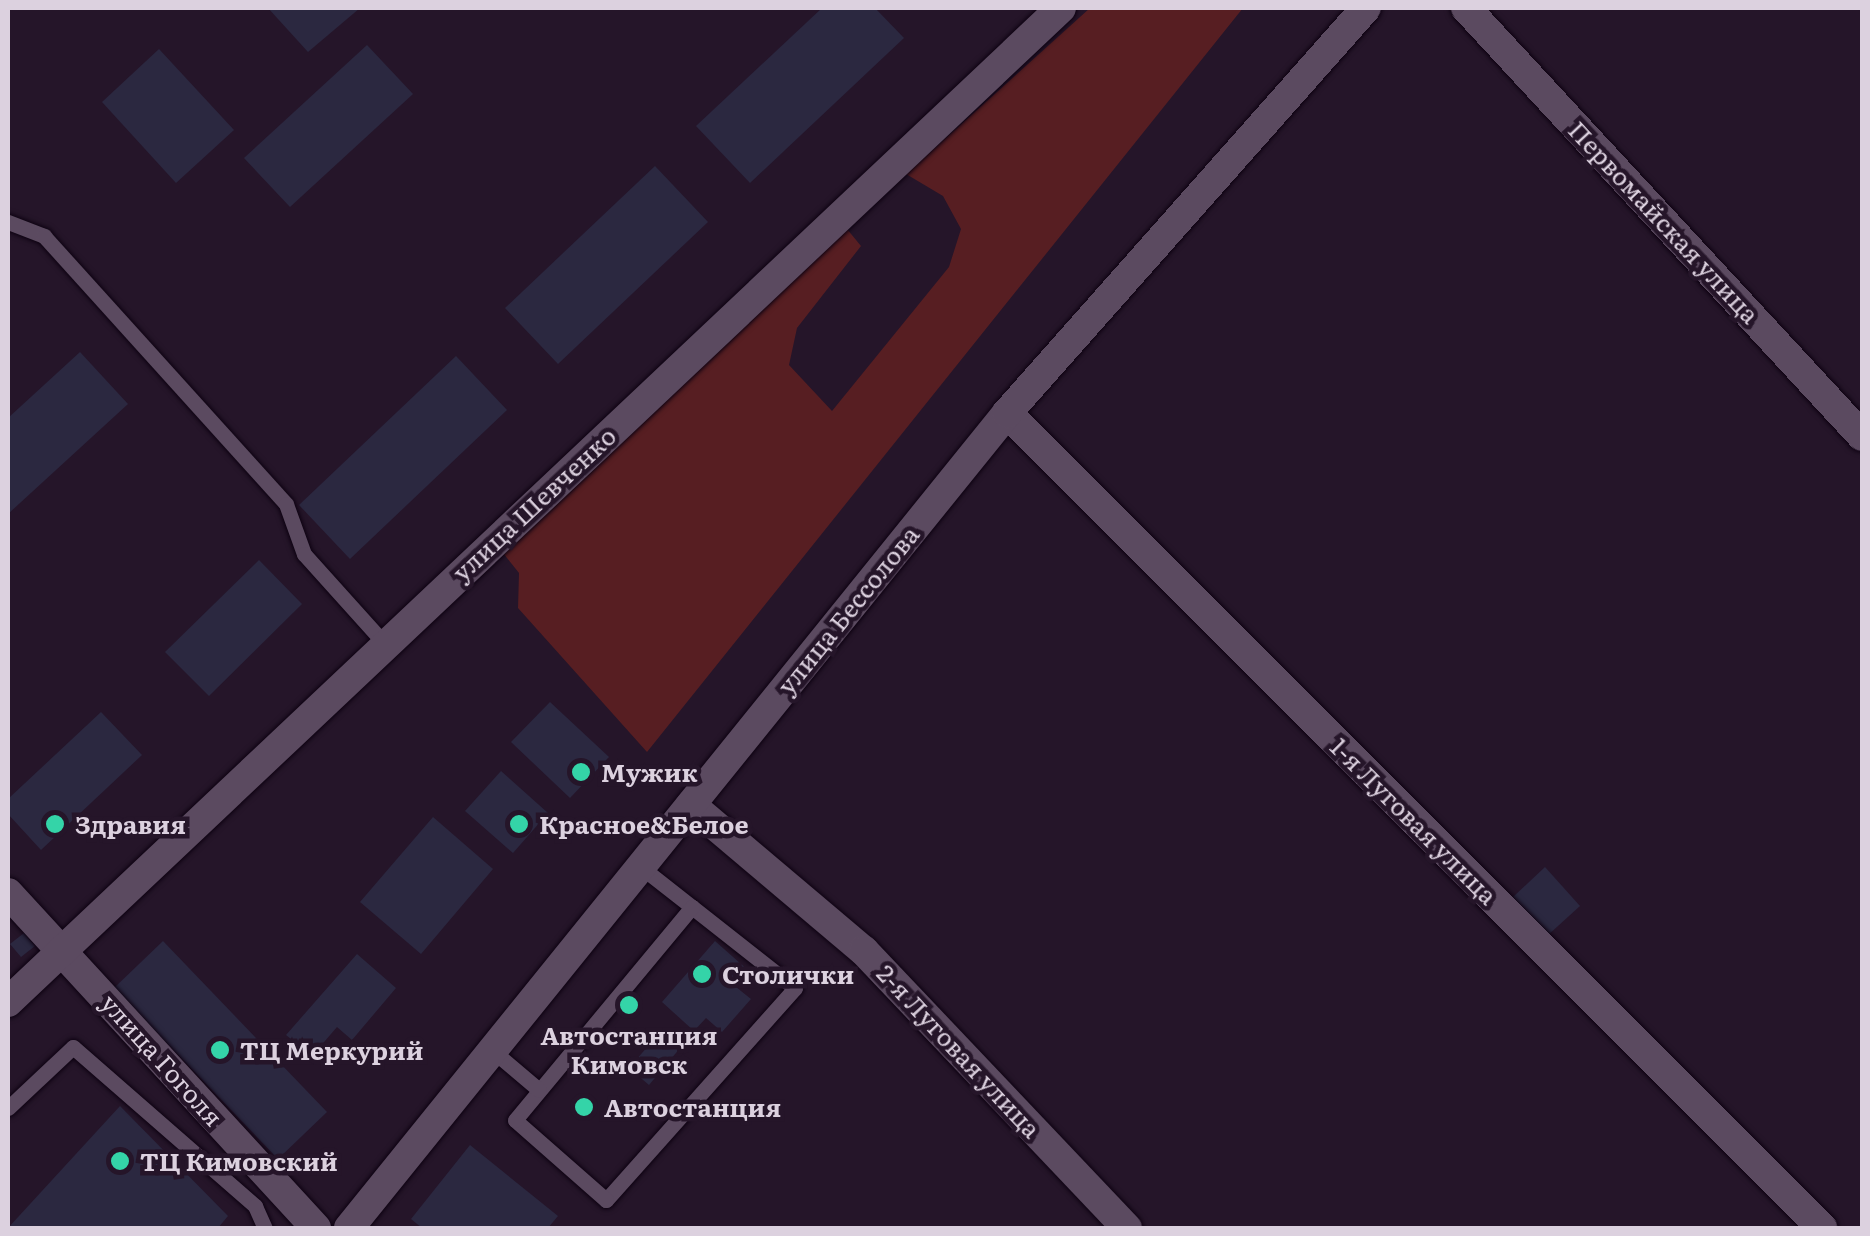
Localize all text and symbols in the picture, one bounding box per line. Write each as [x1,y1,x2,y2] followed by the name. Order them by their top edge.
[1563,115,1765,329] street label: Первомайская улица
[446,421,622,587] street label: улица Шевченко
[771,520,925,700] street label: улица Бессолова
[1324,731,1504,911] street label: 1-я Луговая улица
[601,757,698,787] place label: Мужик
[570,761,592,783] marker: Мужик
[75,809,186,839] place label: Здравия
[539,809,749,839] place label: Красное&Белое
[44,813,66,835] marker: Здравия
[508,813,530,835] marker: Красное&Белое
[871,958,1047,1144] street label: 2-я Луговая улица
[722,959,854,989] place label: Столички
[691,963,713,985] marker: Столички
[95,988,229,1132] street label: улица Гоголя
[618,994,640,1016] marker: Автостанция Кимовск
[540,1021,718,1080] place label: Автостанция Кимовск
[240,1035,424,1065] place label: ТЦ Меркурий
[209,1039,231,1061] marker: ТЦ Меркурий
[604,1092,781,1122] place label: Автостанция
[573,1096,595,1118] marker: Автостанция
[140,1146,338,1176] place label: ТЦ Кимовский
[109,1150,131,1172] marker: ТЦ Кимовский

